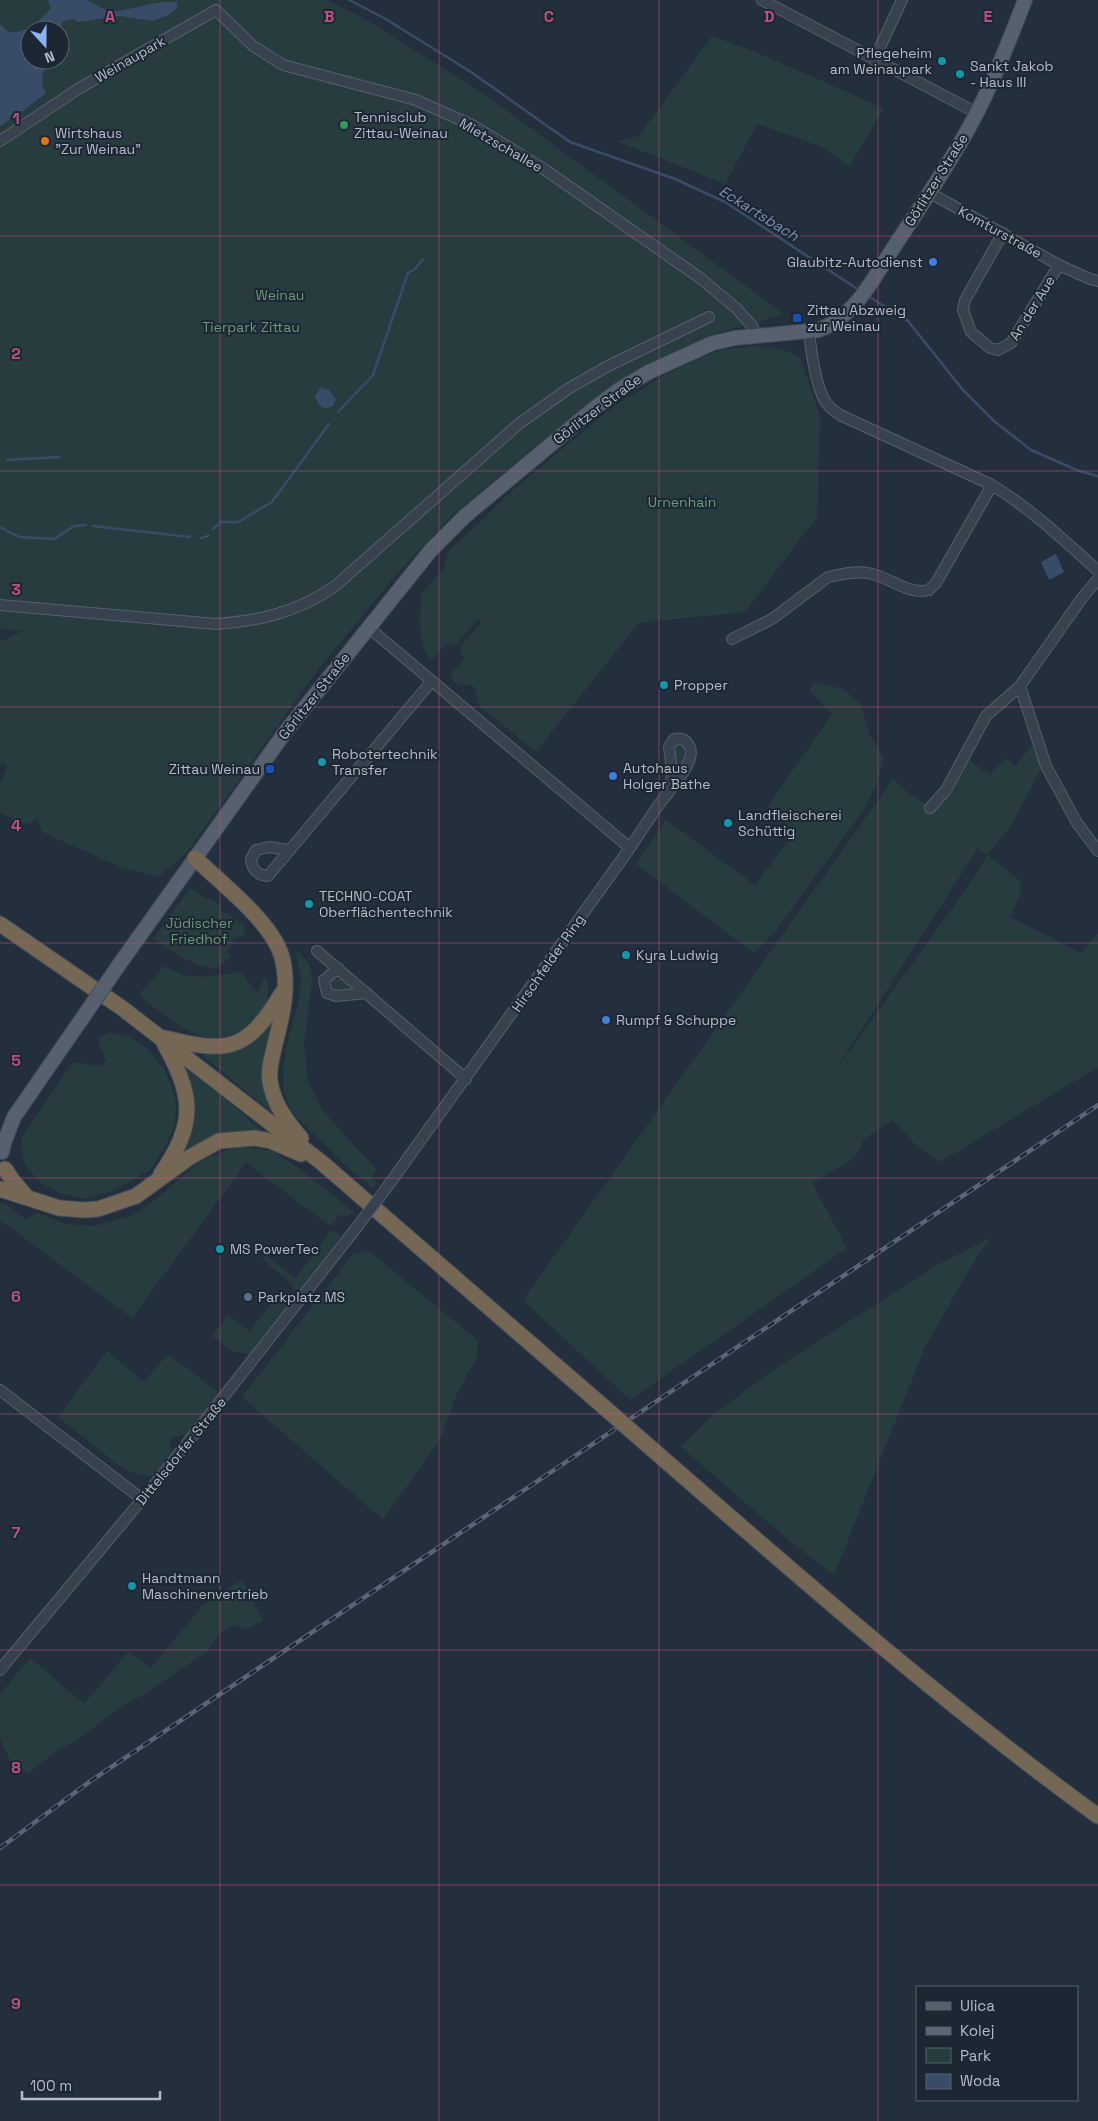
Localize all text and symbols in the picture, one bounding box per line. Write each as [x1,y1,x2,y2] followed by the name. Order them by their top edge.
[105,6,115,27] text: A
[324,6,334,27] text: B
[544,6,554,27] text: C
[764,6,774,27] text: D
[984,6,993,27] text: E
[20,20,70,70] north arrow
[91,31,169,86] street label: Weinaupark
[830,44,932,78] place label: Pflegeheim am Weinaupark
[42,47,57,67] text: N
[936,55,948,67] marker: Pflegeheim am Weinaupark
[970,57,1054,91] place label: Sankt Jakob - Haus III
[954,68,966,80] marker: Sankt Jakob - Haus III
[12,108,20,129] text: 1
[354,108,448,142] place label: Tennisclub Zittau-Weinau
[456,114,546,176] street label: Mietzschallee
[338,119,350,131] marker: Tennisclub Zittau-Weinau
[55,124,141,158] place label: Wirtshaus "Zur Weinau"
[900,130,972,230] street label: Görlitzer Straße
[39,135,51,147] marker: Wirtshaus "Zur Weinau"
[716,181,803,245] water label: Eckartsbach
[955,202,1045,262] street label: Komturstraße
[787,253,923,271] place label: Glaubitz-Autodienst
[927,256,939,268] marker: Glaubitz-Autodienst
[1005,272,1059,344] street label: An der Aue
[256,286,304,304] park label: Weinau
[807,301,906,335] place label: Zittau Abzweig zur Weinau
[791,312,803,324] marker: Zittau Abzweig zur Weinau
[202,318,300,336] park label: Tierpark Zittau
[11,343,21,364] text: 2
[549,370,645,448] street label: Görlitzer Straße
[648,493,716,511] park label: Urnenhain
[11,579,21,600] text: 3
[274,649,354,743] street label: Görlitzer Straße
[674,676,728,694] place label: Propper
[658,679,670,691] marker: Propper
[332,745,438,779] place label: Robotertechnik Transfer
[316,756,328,768] marker: Robotertechnik Transfer
[623,759,711,793] place label: Autohaus Holger Bathe
[169,760,260,778] place label: Zittau Weinau
[264,763,276,775] marker: Zittau Weinau
[607,770,619,782] marker: Autohaus Holger Bathe
[738,806,842,840] place label: Landfleischerei Schüttig
[11,815,21,836] text: 4
[722,817,734,829] marker: Landfleischerei Schüttig
[319,887,453,921] place label: TECHNO-COAT Oberflächentechnik
[303,898,315,910] marker: TECHNO-COAT Oberflächentechnik
[508,911,588,1015] street label: Hirschfelder Ring
[166,914,232,948] park label: Jüdischer Friedhof
[636,946,718,964] place label: Kyra Ludwig
[620,949,632,961] marker: Kyra Ludwig
[616,1011,736,1029] place label: Rumpf & Schuppe
[600,1014,612,1026] marker: Rumpf & Schuppe
[11,1050,21,1071] text: 5
[230,1240,319,1258] place label: MS PowerTec
[214,1243,226,1255] marker: MS PowerTec
[11,1286,21,1307] text: 6
[258,1288,345,1306] place label: Parkplatz MS
[242,1291,254,1303] marker: Parkplatz MS
[132,1393,230,1509] street label: Dittelsdorfer Straße
[12,1522,21,1543] text: 7
[142,1569,268,1603] place label: Handtmann Maschinenvertrieb
[126,1580,138,1592] marker: Handtmann Maschinenvertrieb
[11,1757,21,1778] text: 8
[916,1986,1078,2101] legend
[11,1993,21,2014] text: 9
[960,1996,995,2015] text: Ulica
[960,2021,994,2040] text: Kolej
[960,2046,991,2065] text: Park
[22,2068,160,2100] scale bar
[960,2071,1001,2090] text: Woda
[30,2076,72,2095] text: 100 m

